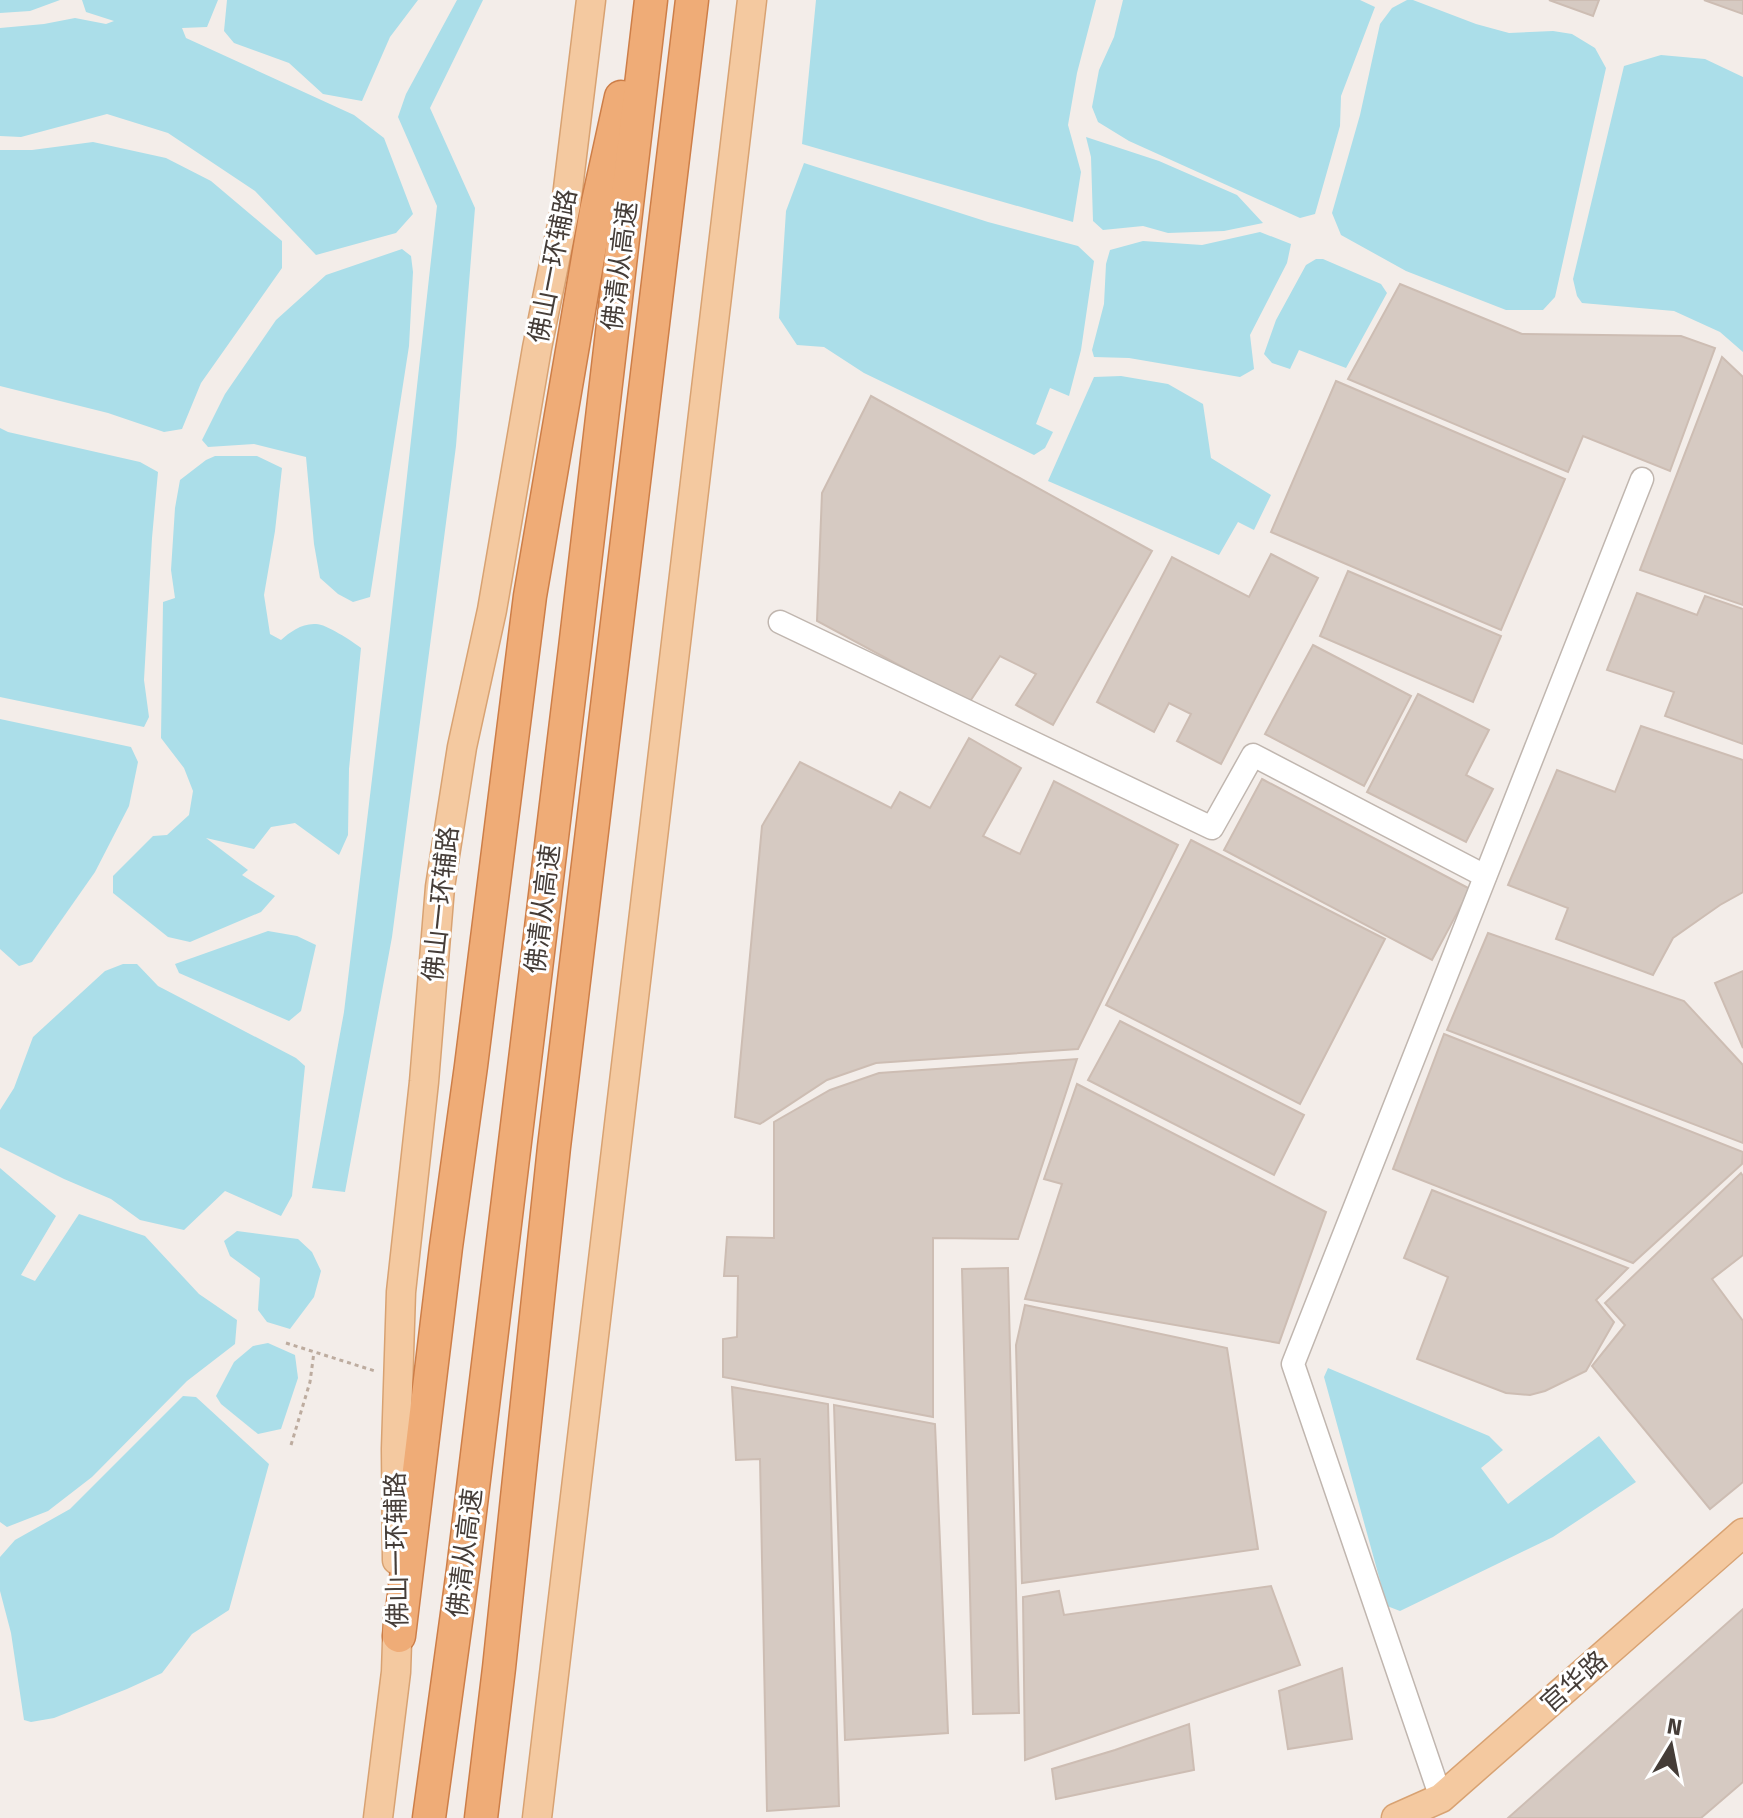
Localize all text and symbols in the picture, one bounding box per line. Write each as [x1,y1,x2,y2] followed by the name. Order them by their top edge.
[523,186,583,346] street label: 佛山一环辅路
[597,200,643,332] street label: 佛清从高速
[417,825,465,983] street label: 佛山一环辅路
[520,843,566,975] street label: 佛清从高速
[380,1472,414,1628] street label: 佛山一环辅路
[442,1487,488,1619] street label: 佛清从高速
[1534,1645,1614,1719] street label: 官华路
[1631,1706,1711,1786] north arrow
[1665,1712,1684,1741] text: N

